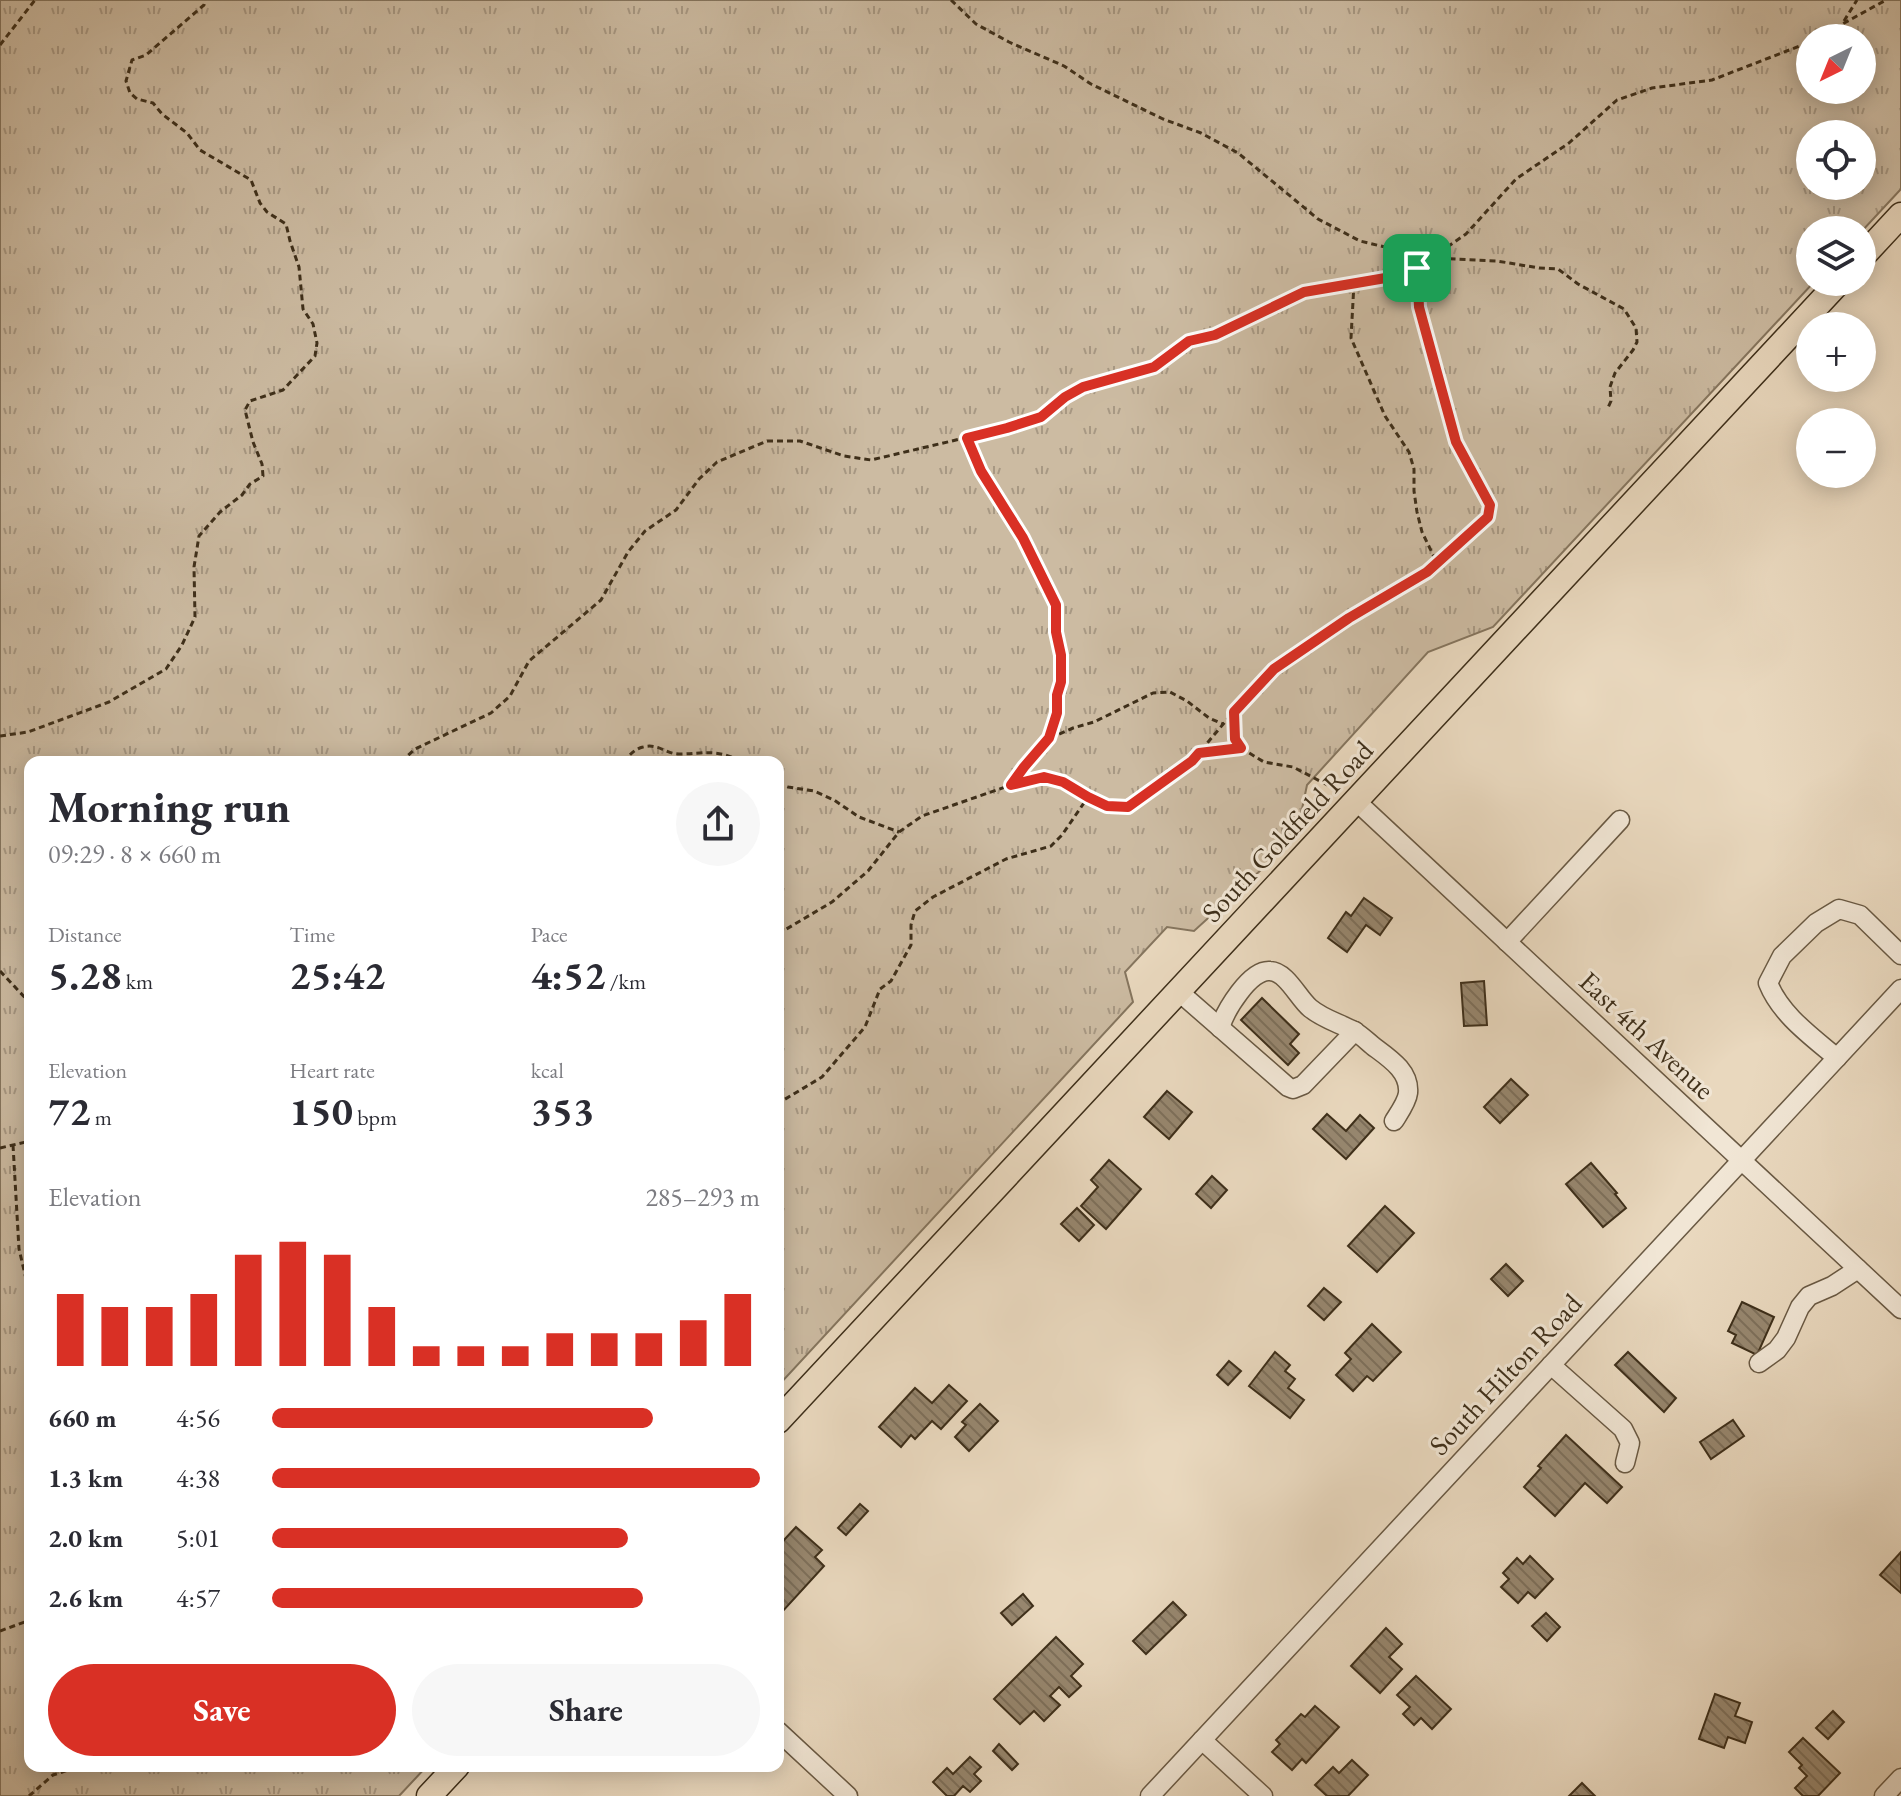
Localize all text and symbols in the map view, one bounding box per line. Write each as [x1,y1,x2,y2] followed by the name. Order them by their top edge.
[1796,24,1876,104] north arrow
[1796,24,1876,488] map controls
[1796,120,1876,200] button: locate
[1796,216,1876,296] button: layers
[1383,234,1451,302] pin
[1395,246,1439,290] icon: arrive
[1796,312,1876,392] button: +
[1796,408,1876,488] button: −
[1193,732,1381,929] street label: South Goldfield Road
[48,778,290,835] text: Morning run
[676,782,760,866] button: share
[48,837,221,871] text: 09:29 · 8 × 660 m
[48,920,121,949] text: Distance
[289,920,335,949] text: Time
[531,920,568,949] text: Pace
[48,949,121,1001] text: 5.28
[289,949,385,1001] text: 25:42
[531,949,605,1001] text: 4:52
[1572,963,1722,1107] street label: East 4th Avenue
[121,967,153,996] text: km
[605,967,646,996] text: /km
[48,1056,127,1085] text: Elevation
[289,1056,375,1085] text: Heart rate
[531,1056,564,1085] text: kcal
[48,1085,90,1137] text: 72
[289,1085,353,1137] text: 150
[531,1085,594,1137] text: 353
[90,1103,112,1132] text: m
[353,1103,397,1132] text: bpm
[48,1180,142,1214] text: Elevation
[645,1180,760,1214] text: 285–293 m
[1421,1285,1590,1462] street label: South Hilton Road
[48,1401,116,1435] text: 660 m
[176,1401,220,1435] text: 4:56
[48,1461,123,1495] text: 1.3 km
[176,1461,220,1495] text: 4:38
[48,1521,123,1555] text: 2.0 km
[176,1521,220,1555] text: 5:01
[48,1581,123,1615] text: 2.6 km
[176,1581,220,1615] text: 4:57
[48,1664,396,1756] button: Save
[412,1664,760,1756] button: Share

